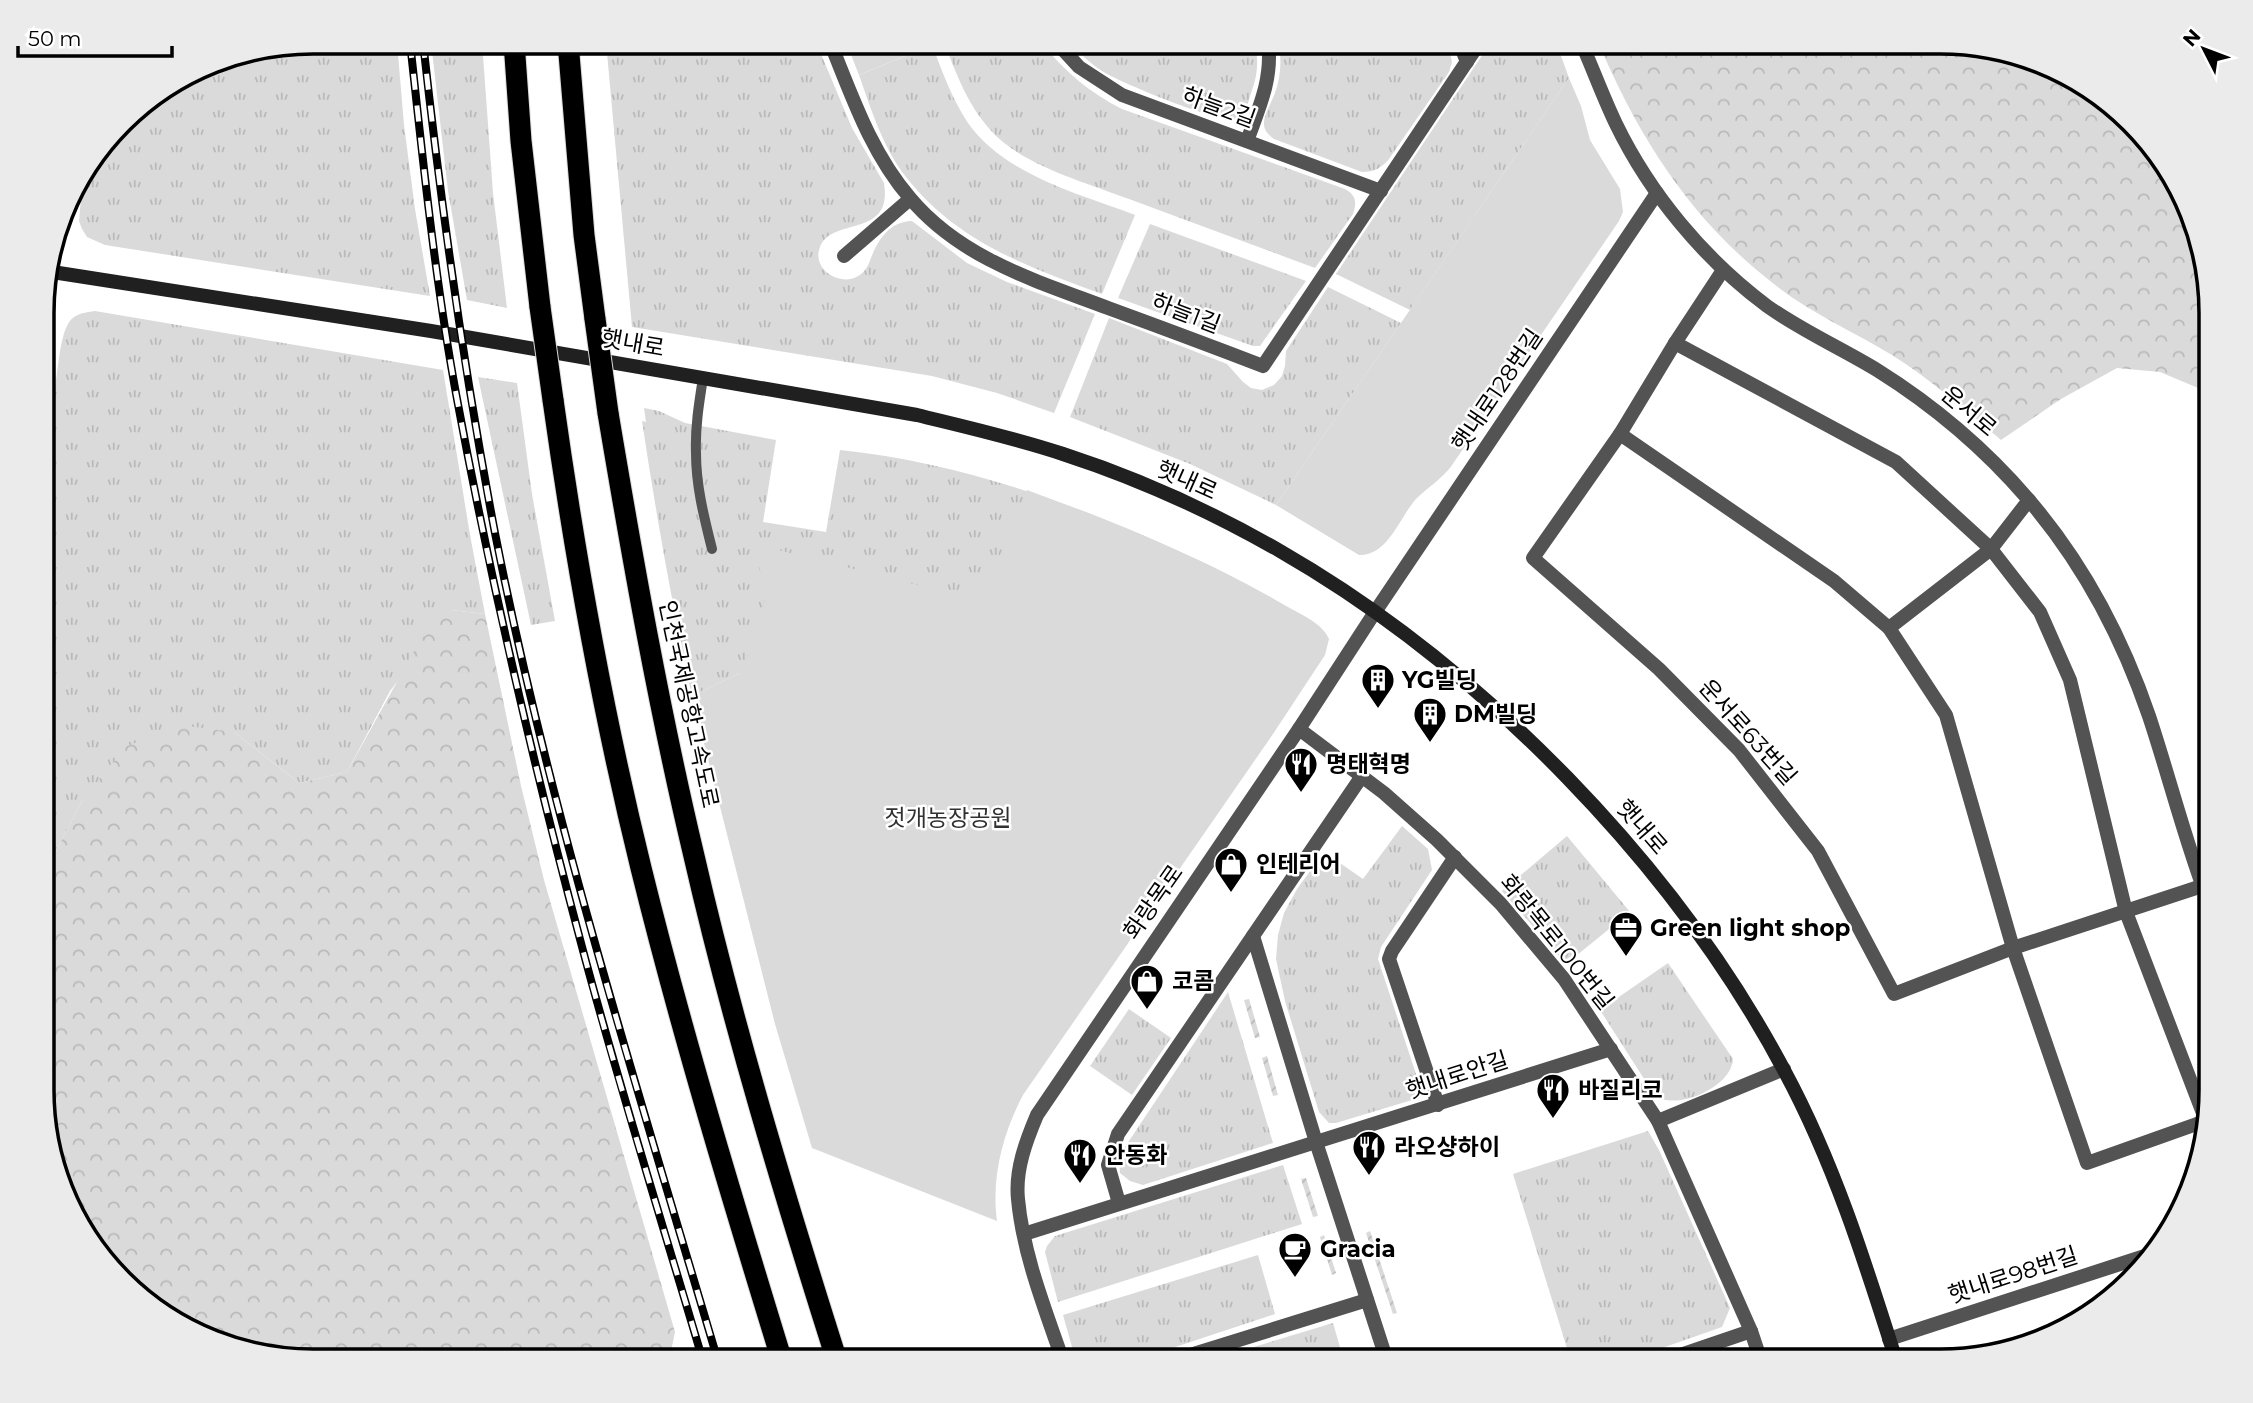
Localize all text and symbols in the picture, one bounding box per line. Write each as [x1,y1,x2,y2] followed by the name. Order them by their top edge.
[18,14,172,58] scale bar
[2169,14,2239,84] north arrow
[2178,25,2205,51] text: N
[28,26,82,51] text: 50 m
[1178,81,1260,133] street label: 하늘2길
[1147,287,1225,339] street label: 하늘1길
[1446,323,1548,457] street label: 햇내로128번길
[599,324,667,362] street label: 햇내로
[1936,380,2002,442] street label: 운서로
[1152,454,1222,506] street label: 햇내로
[653,598,725,810] street label: 인천국제공항고속도로
[1359,661,1397,710] building icon: YG빌딩
[1401,666,1477,694] place label: YG빌딩
[1693,673,1803,791] street label: 운서로63번길
[1411,695,1449,744] building icon: DM빌딩
[1454,700,1537,728] place label: DM빌딩
[1282,745,1320,794] restaurant icon: 명태혁명
[1326,750,1411,778] place label: 명태혁명
[1611,794,1673,860] street label: 햇내로
[885,804,1011,832] park label: 젓개농장공원
[1212,845,1250,894] shop icon: 인테리어
[1256,850,1341,878] place label: 인테리어
[1117,859,1189,945] street label: 화랑목로
[1494,869,1620,1015] street label: 화랑목로100번길
[1607,909,1645,958] office icon: Green light shop
[1650,914,1850,942] place label: Green light shop
[1128,962,1166,1011] shop icon: 코콤
[1172,967,1214,995] place label: 코콤
[1402,1045,1512,1105] street label: 햇내로안길
[1534,1071,1572,1120] restaurant icon: 바질리코
[1578,1076,1663,1104] place label: 바질리코
[1350,1128,1388,1177] restaurant icon: 라오샹하이
[1394,1133,1500,1161] place label: 라오샹하이
[1061,1136,1099,1185] restaurant icon: 안동화
[1104,1141,1167,1169] place label: 안동화
[1276,1230,1314,1279] cafe icon: Gracia
[1320,1235,1396,1263] place label: Gracia
[1945,1241,2081,1309] street label: 햇내로98번길

